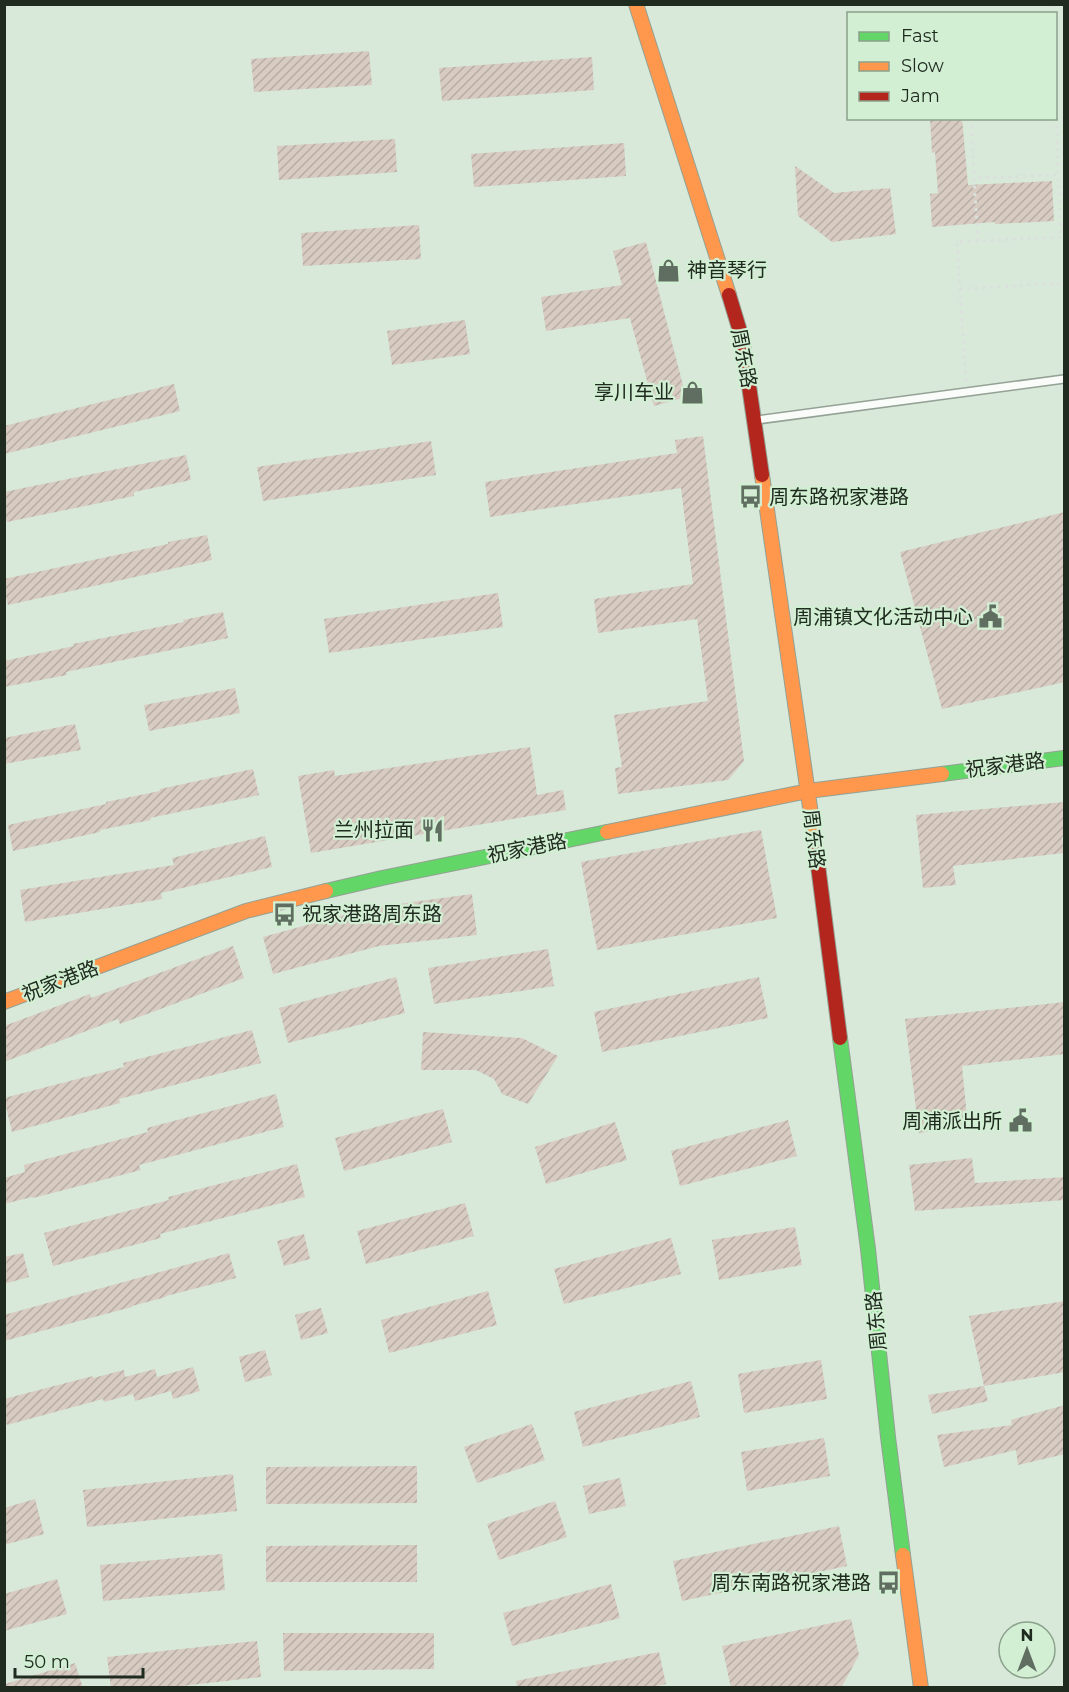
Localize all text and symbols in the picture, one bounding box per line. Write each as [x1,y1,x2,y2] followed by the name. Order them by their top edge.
[847,12,1057,120] legend
[901,25,939,47] text: Fast
[901,55,944,77] text: Slow
[900,85,940,107] text: Jam
[656,257,682,283] shop icon: 神音琴行
[687,258,767,282] place label: 神音琴行
[726,326,762,390] street label: 周东路
[679,379,705,405] shop icon: 享川车业
[594,380,674,404] place label: 享川车业
[738,484,764,510] bus stop icon: 周东路祝家港路
[769,485,909,509] place label: 周东路祝家港路
[978,604,1004,630] public building icon: 周浦镇文化活动中心
[793,605,973,629] place label: 周浦镇文化活动中心
[964,748,1046,782] street label: 祝家港路
[798,808,830,870] street label: 周东路
[419,817,445,843] restaurant icon: 兰州拉面
[334,818,414,842] place label: 兰州拉面
[485,829,569,867] street label: 祝家港路
[271,901,297,927] bus stop icon: 祝家港路周东路
[302,902,442,926] place label: 祝家港路周东路
[18,955,102,1007] street label: 祝家港路
[1007,1108,1033,1134] public building icon: 周浦派出所
[902,1109,1002,1133] place label: 周浦派出所
[861,1290,891,1352] street label: 周东路
[876,1570,902,1596] bus stop icon: 周东南路祝家港路
[711,1571,871,1595] place label: 周东南路祝家港路
[997,1620,1057,1680] north arrow
[1021,1626,1033,1645] text: N
[15,1641,142,1679] scale bar
[24,1651,70,1673] text: 50 m

